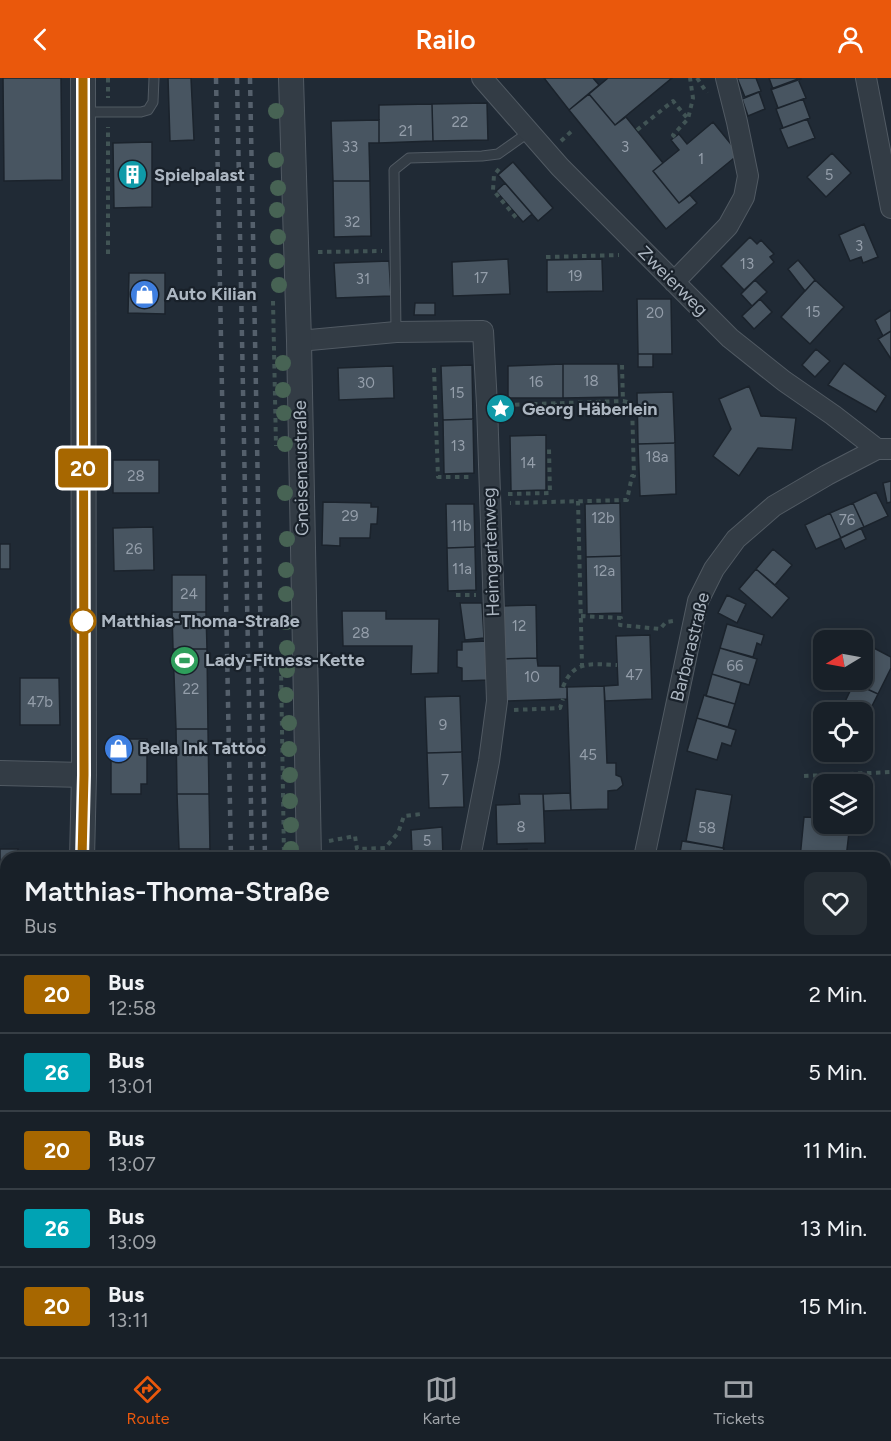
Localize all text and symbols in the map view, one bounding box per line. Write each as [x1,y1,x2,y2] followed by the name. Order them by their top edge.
[24,23,57,56] icon: back
[415,23,476,56] text: Railo
[834,23,867,56] icon: person
[452,113,468,131] house number: 22
[399,122,413,140] house number: 21
[342,138,358,156] house number: 33
[621,138,629,156] house number: 3
[698,150,704,168] house number: 1
[117,159,149,191] building icon: Spielpalast
[154,164,245,186] place label: Spielpalast
[825,166,833,184] house number: 5
[344,213,360,231] house number: 32
[855,237,863,255] house number: 3
[634,242,712,320] street label: Zweierweg
[740,255,754,273] house number: 13
[568,267,582,285] house number: 19
[474,269,488,287] house number: 17
[356,270,370,288] house number: 31
[129,278,161,310] shop icon: Auto Kilian
[166,283,257,305] place label: Auto Kilian
[806,303,820,321] house number: 15
[646,304,664,322] house number: 20
[583,372,599,390] house number: 18
[529,373,544,391] house number: 16
[357,374,375,392] house number: 30
[450,384,464,402] house number: 15
[485,393,517,425] place icon: Georg Häberlein
[522,398,658,420] place label: Georg Häberlein
[289,400,313,536] street label: Gneisenaustraße
[451,437,465,455] house number: 13
[56,448,110,488] line badge: 20
[645,448,669,466] house number: 18a
[520,454,536,472] house number: 14
[70,456,96,481] text: 20
[127,467,145,485] house number: 28
[478,487,504,617] street label: Heimgartenweg
[342,507,358,525] house number: 29
[591,509,615,527] house number: 12b
[839,511,856,529] house number: 76
[450,517,472,535] house number: 11b
[126,540,143,558] house number: 26
[452,560,472,578] house number: 11a
[593,562,615,580] house number: 12a
[180,585,198,603] house number: 24
[666,590,714,704] street label: Barbarastraße
[70,608,96,634] marker: Matthias-Thoma-Straße
[101,610,300,632] place label: Matthias-Thoma-Straße
[512,617,526,635] house number: 12
[352,624,370,642] house number: 28
[813,630,873,690] north arrow
[813,630,873,834] map controls
[168,644,200,676] sports icon: Lady-Fitness-Kette
[205,649,365,671] place label: Lady-Fitness-Kette
[727,657,744,675] house number: 66
[625,666,643,684] house number: 47
[524,668,540,686] house number: 10
[183,680,199,698] house number: 22
[27,693,53,711] house number: 47b
[813,702,873,762] button: locate
[439,716,447,734] house number: 9
[102,732,134,764] shop icon: Bella Ink Tattoo
[139,737,266,759] place label: Bella Ink Tattoo
[579,746,597,764] house number: 45
[441,771,449,789] house number: 7
[813,774,873,834] button: layers
[516,818,526,836] house number: 8
[698,819,716,837] house number: 58
[423,832,431,850] house number: 5
[804,872,867,935] button: heart
[24,874,330,908] text: Matthias-Thoma-Straße
[24,914,57,938] text: Bus
[108,969,144,996] text: Bus
[809,981,867,1008] text: 2 Min.
[44,982,70,1007] text: 20
[108,996,156,1020] text: 12:58
[108,1047,144,1074] text: Bus
[808,1059,867,1086] text: 5 Min.
[45,1060,69,1085] text: 26
[108,1074,153,1098] text: 13:01
[108,1125,144,1152] text: Bus
[803,1137,867,1164] text: 11 Min.
[44,1138,70,1163] text: 20
[108,1152,156,1176] text: 13:07
[108,1203,144,1230] text: Bus
[800,1215,867,1242] text: 13 Min.
[45,1216,69,1241] text: 26
[108,1230,156,1254] text: 13:09
[108,1281,144,1308] text: Bus
[799,1293,867,1320] text: 15 Min.
[44,1294,70,1319] text: 20
[108,1308,149,1332] text: 13:11
[127,1373,169,1428] tab: Route
[422,1373,460,1428] tab: Karte
[713,1373,764,1428] tab: Tickets

